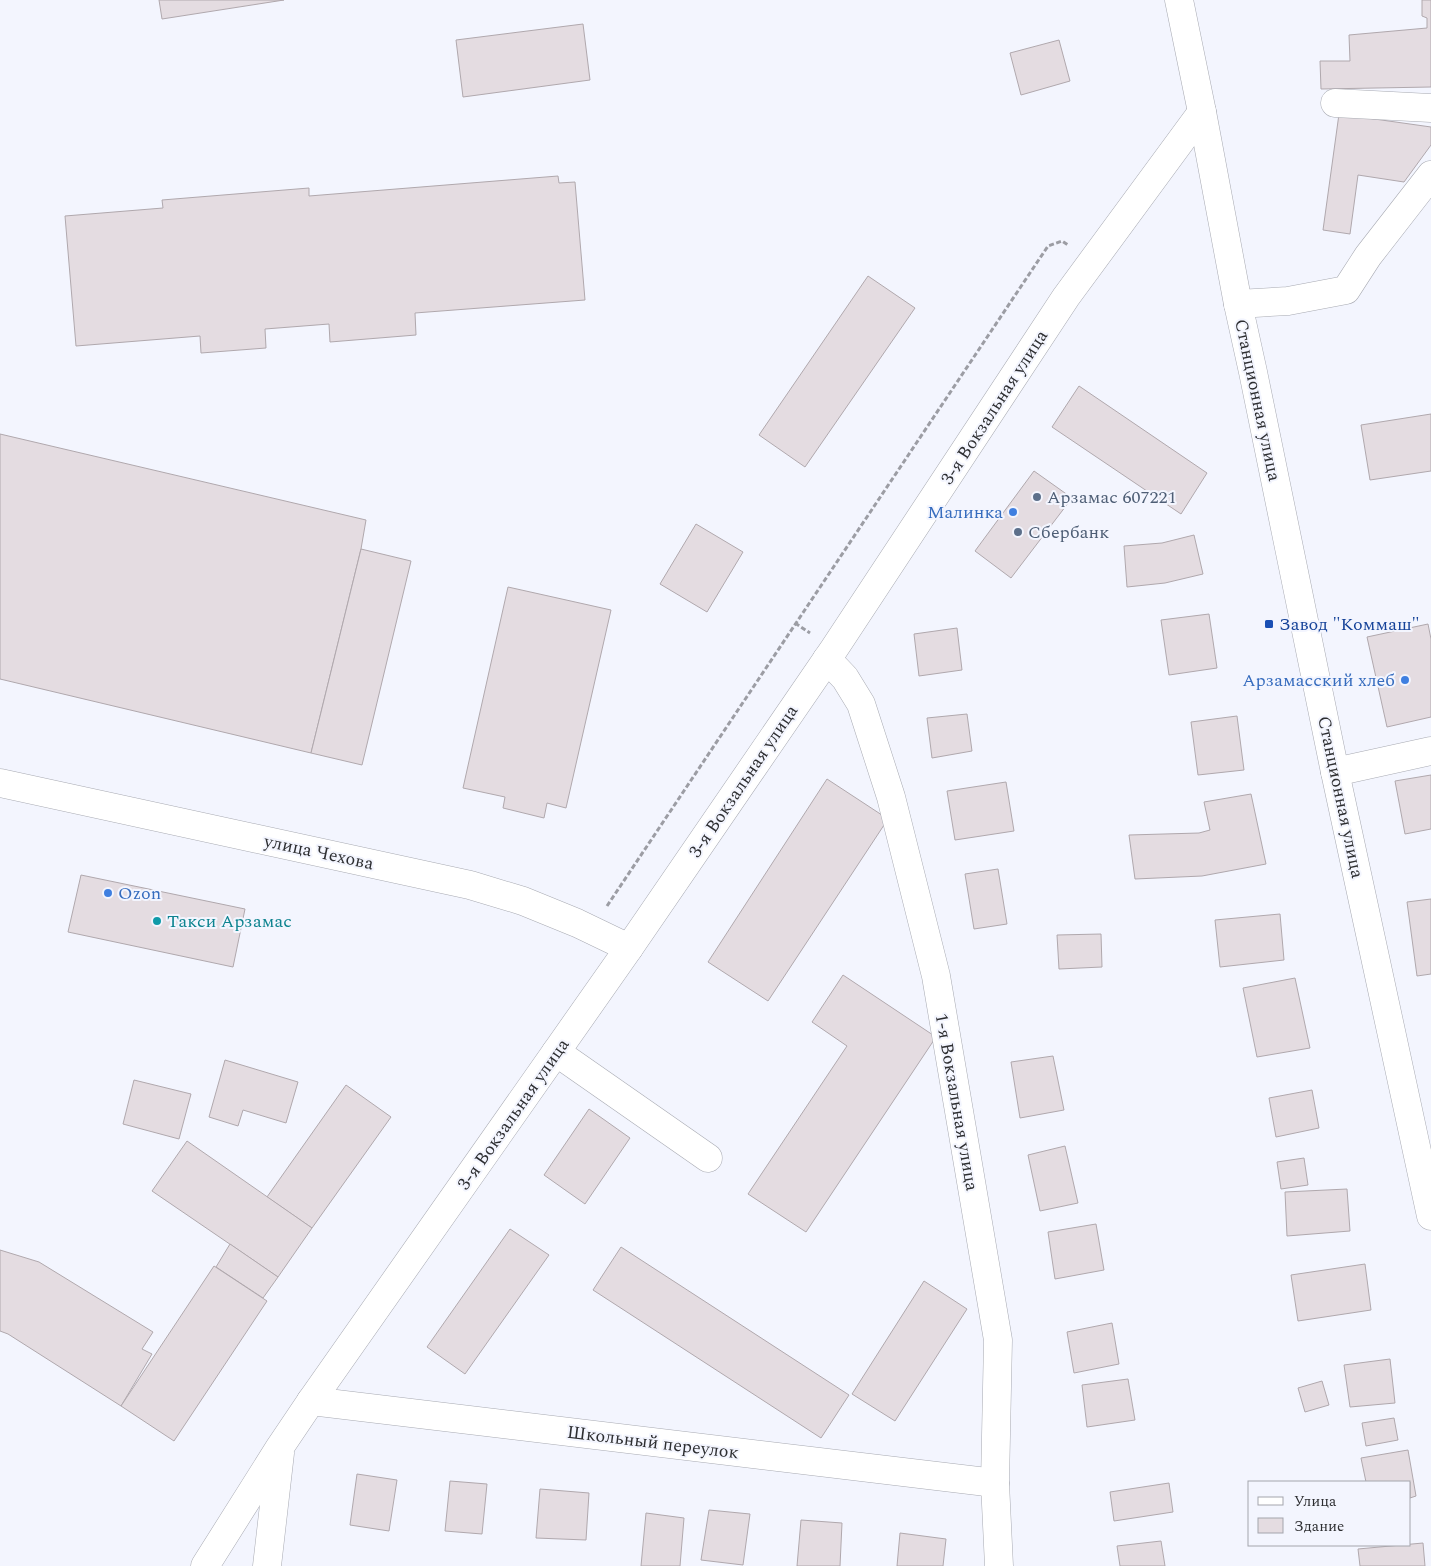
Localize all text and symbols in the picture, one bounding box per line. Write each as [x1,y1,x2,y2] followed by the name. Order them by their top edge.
[1227,317,1288,484] street label: Станционная улица
[934,324,1055,490] street label: 3-я Вокзальная улица
[1047,484,1176,511] place label: Арзамас 607221
[1031,491,1043,503] marker: Арзамас 607221
[927,499,1003,526] place label: Малинка
[1007,506,1019,518] marker: Малинка
[1028,519,1109,546] place label: Сбербанк
[1012,526,1024,538] marker: Сбербанк
[1279,611,1420,638] place label: Завод "Коммаш"
[1263,618,1275,630] marker: Завод "Коммаш"
[1242,667,1395,694] place label: Арзамасский хлеб
[1399,674,1411,686] marker: Арзамасский хлеб
[682,699,805,863] street label: 3-я Вокзальная улица
[1310,714,1371,881] street label: Станционная улица
[261,827,376,877] street label: улица Чехова
[118,880,161,907] place label: Ozon
[102,887,114,899] marker: Ozon
[167,908,292,935] place label: Такси Арзамас
[151,915,163,927] marker: Такси Арзамас
[928,1011,985,1193] street label: 1-я Вокзальная улица
[451,1033,576,1196] street label: 3-я Вокзальная улица
[566,1419,740,1466] street label: Школьный переулок
[1248,1481,1411,1546] legend
[1294,1490,1337,1513] text: Улица
[1294,1515,1344,1538] text: Здание

